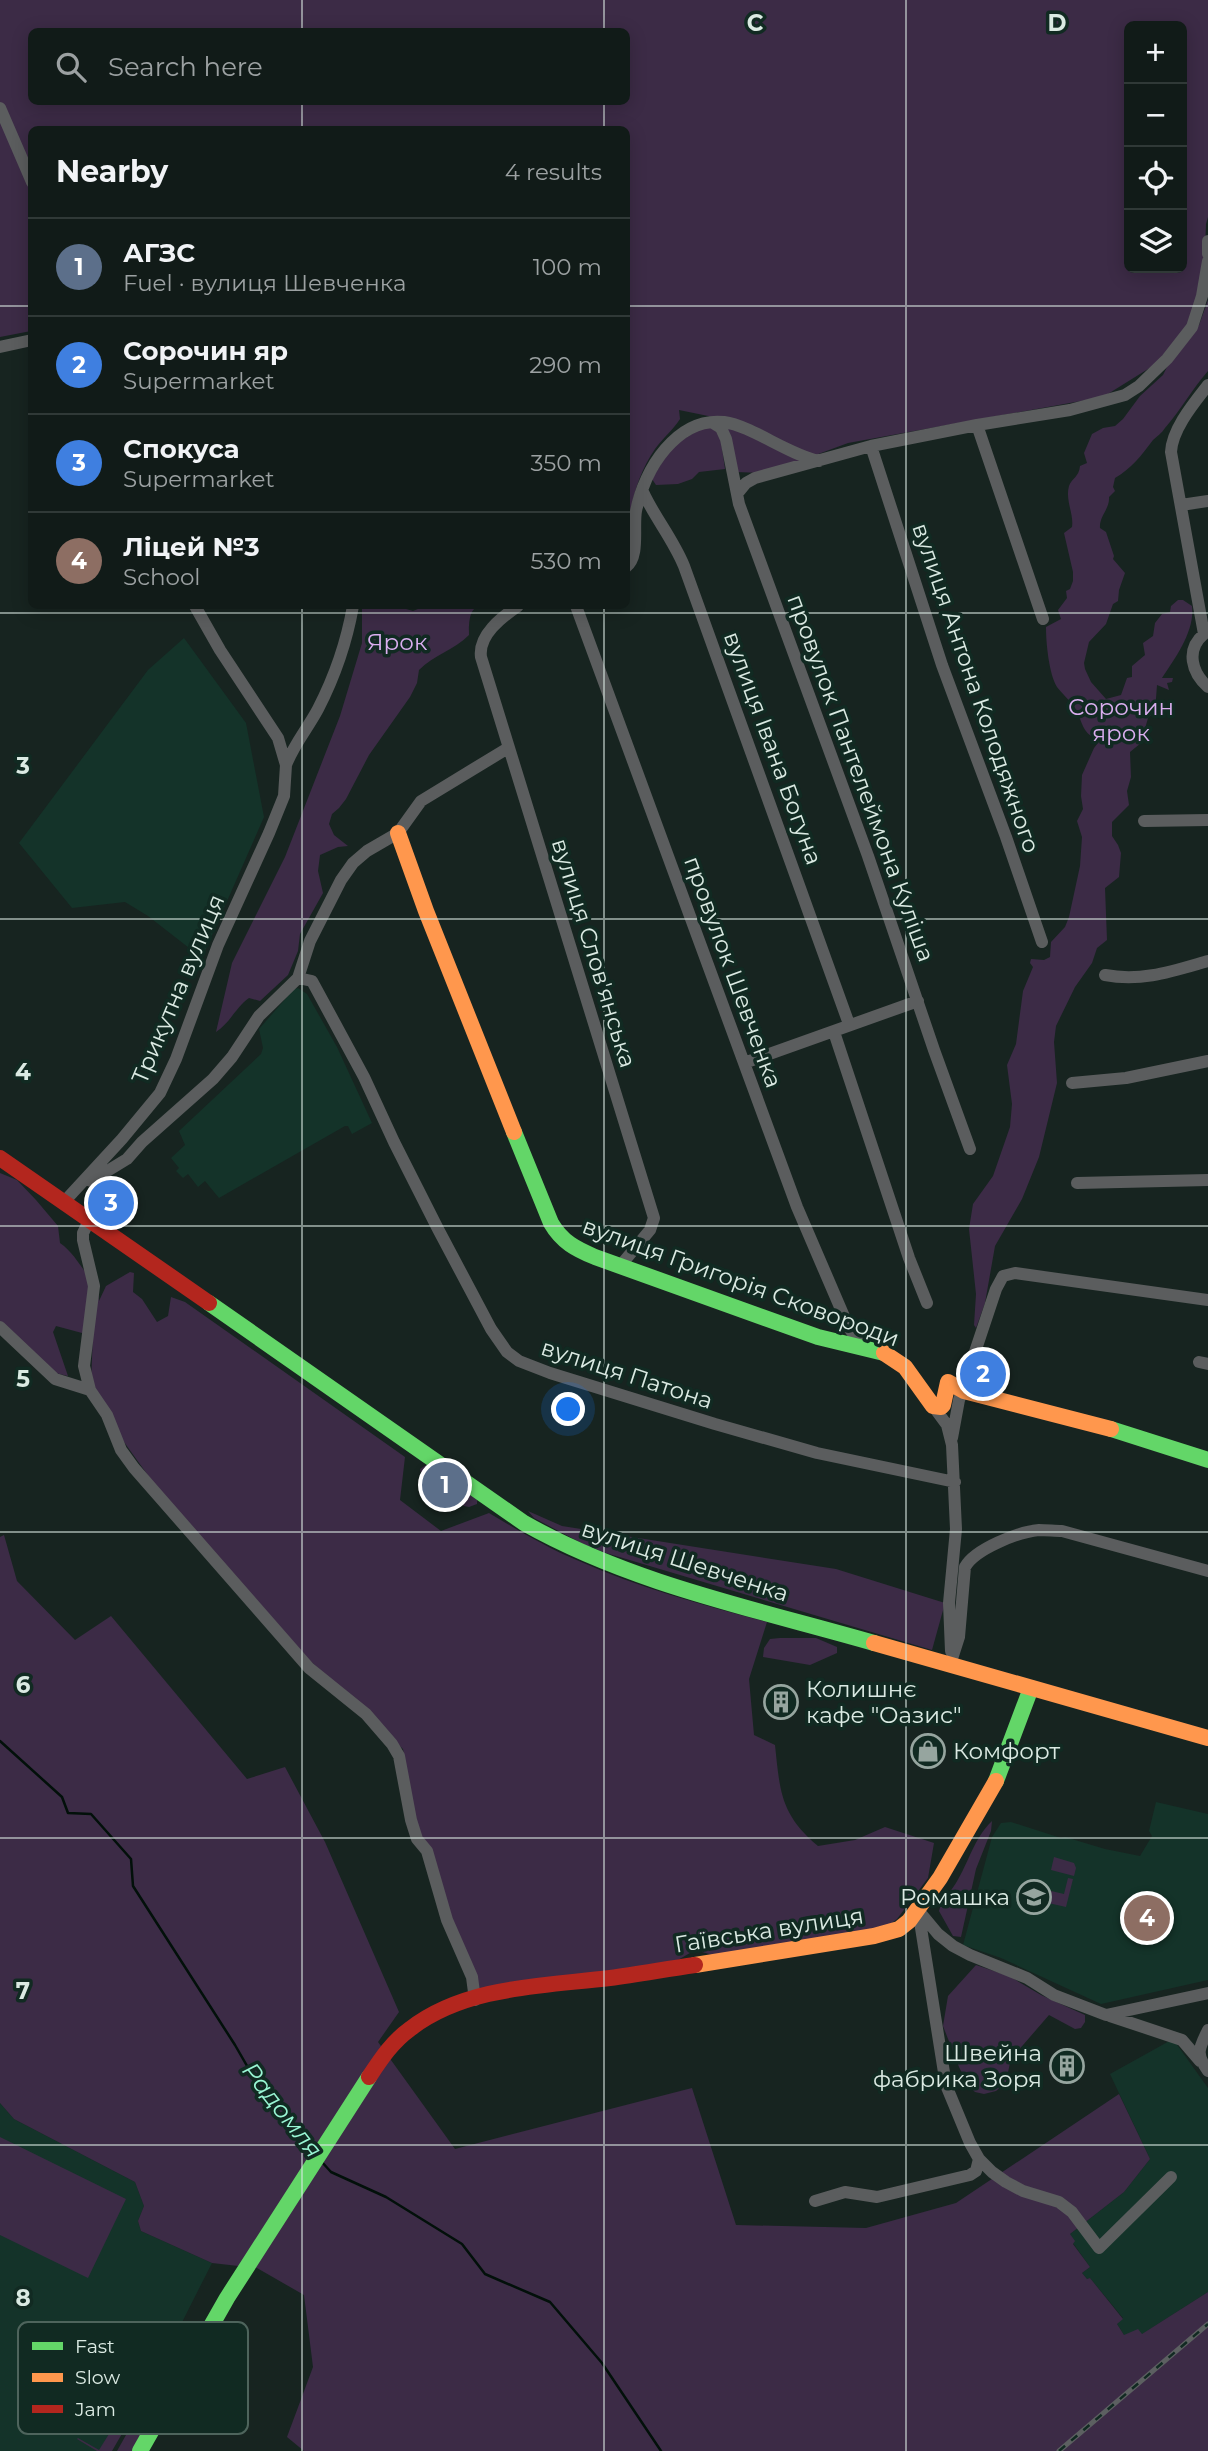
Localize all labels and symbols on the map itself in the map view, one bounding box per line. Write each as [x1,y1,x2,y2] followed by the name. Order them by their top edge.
[747,9,764,37] text: C
[1048,9,1067,37] text: D
[906,519,1046,857] street label: вулиця Антона Колодяжного
[781,591,941,965] street label: провулок Пантелеймона Куліша
[367,628,428,656] park label: Ярок
[718,628,828,868] street label: вулиця Івана Богуна
[1068,693,1174,747] park label: Сорочин ярок
[15,752,30,780] text: 3
[546,835,642,1071] street label: вулиця Слов'янська
[678,852,788,1092] street label: провулок Шевченка
[126,890,230,1088] street label: Трикутна вулиця
[15,1058,31,1086] text: 4
[88,1177,134,1229] pin: 3
[579,1212,903,1352] street label: вулиця Григорія Сковороди
[538,1333,716,1415] street label: вулиця Патона
[960,1348,1006,1400] pin: 2
[16,1365,30,1393] text: 5
[551,1392,585,1426] your location
[422,1459,468,1511] pin: 1
[578,1514,792,1608] street label: вулиця Шевченка
[16,1671,31,1699] text: 6
[806,1675,962,1729] place label: Колишнє кафе "Оазис"
[762,1683,800,1721] building icon: Колишнє кафе "Оазис"
[909,1732,947,1770] shop icon: Комфорт
[953,1737,1060,1765] place label: Комфорт
[1015,1878,1053,1916] school or university icon: Ромашка
[900,1883,1010,1911] place label: Ромашка
[1124,1892,1170,1944] pin: 4
[673,1901,865,1959] street label: Гаївська вулиця
[16,1977,30,2005] text: 7
[873,2039,1042,2093] place label: Швейна фабрика Зоря
[1048,2047,1086,2085] building icon: Швейна фабрика Зоря
[236,2056,329,2163] water label: Радомля
[15,2284,31,2312] text: 8
[18,2322,248,2434] legend
[75,2335,115,2358] text: Fast
[75,2366,120,2389] text: Slow
[74,2398,116,2421] text: Jam

